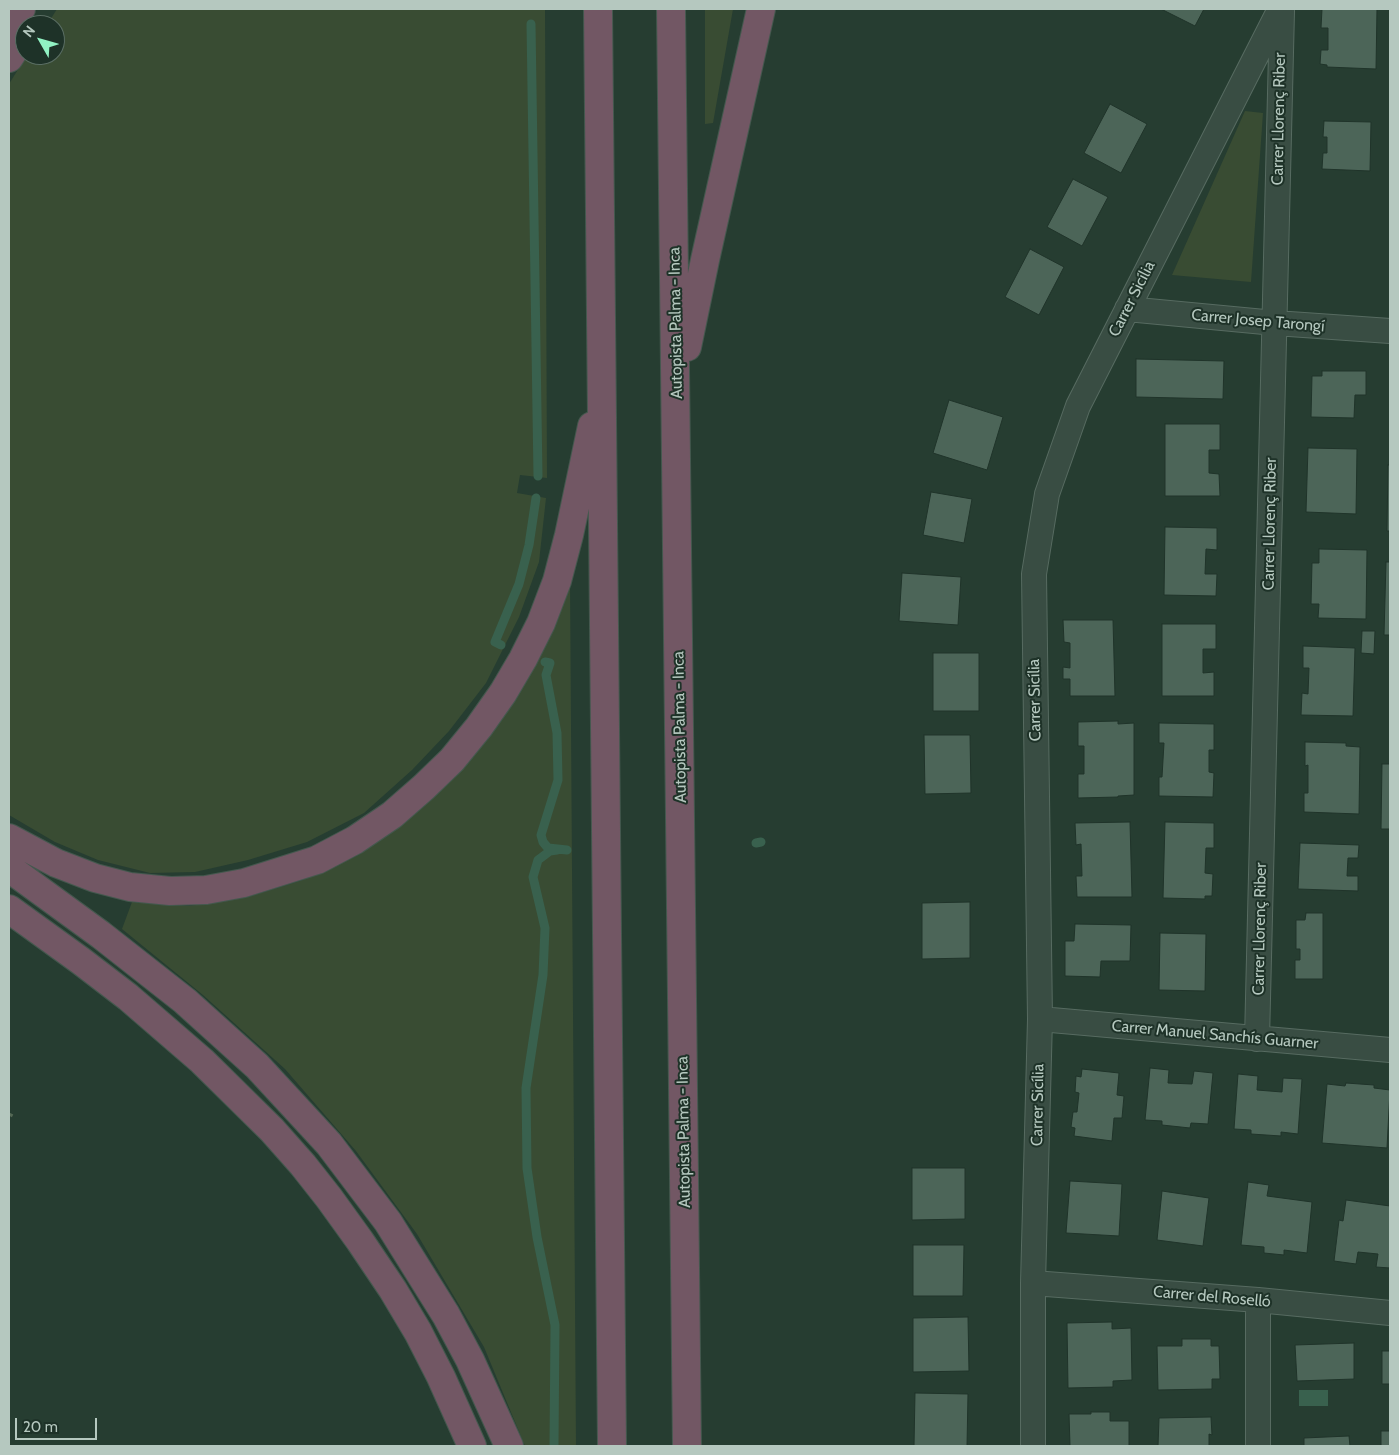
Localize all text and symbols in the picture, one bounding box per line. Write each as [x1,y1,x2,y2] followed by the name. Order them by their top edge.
[15,15,65,65] north arrow
[19,22,39,41] text: N
[1268,52,1290,186] street label: Carrer Llorenç Riber
[665,247,687,399] street label: Autopista Palma - Inca
[1105,258,1159,340] street label: Carrer Sicília
[1191,306,1325,336] street label: Carrer Josep Tarongí
[1259,457,1281,591] street label: Carrer Llorenç Riber
[669,651,691,803] street label: Autopista Palma - Inca
[1025,659,1045,741] street label: Carrer Sicília
[1249,862,1271,996] street label: Carrer Llorenç Riber
[1111,1016,1319,1054] street label: Carrer Manuel Sanchís Guarner
[673,1056,695,1208] street label: Autopista Palma - Inca
[1028,1064,1048,1146] street label: Carrer Sicília
[1152,1282,1272,1312] street label: Carrer del Roselló
[18,1408,100,1440] scale bar
[23,1418,58,1436] text: 20 m

